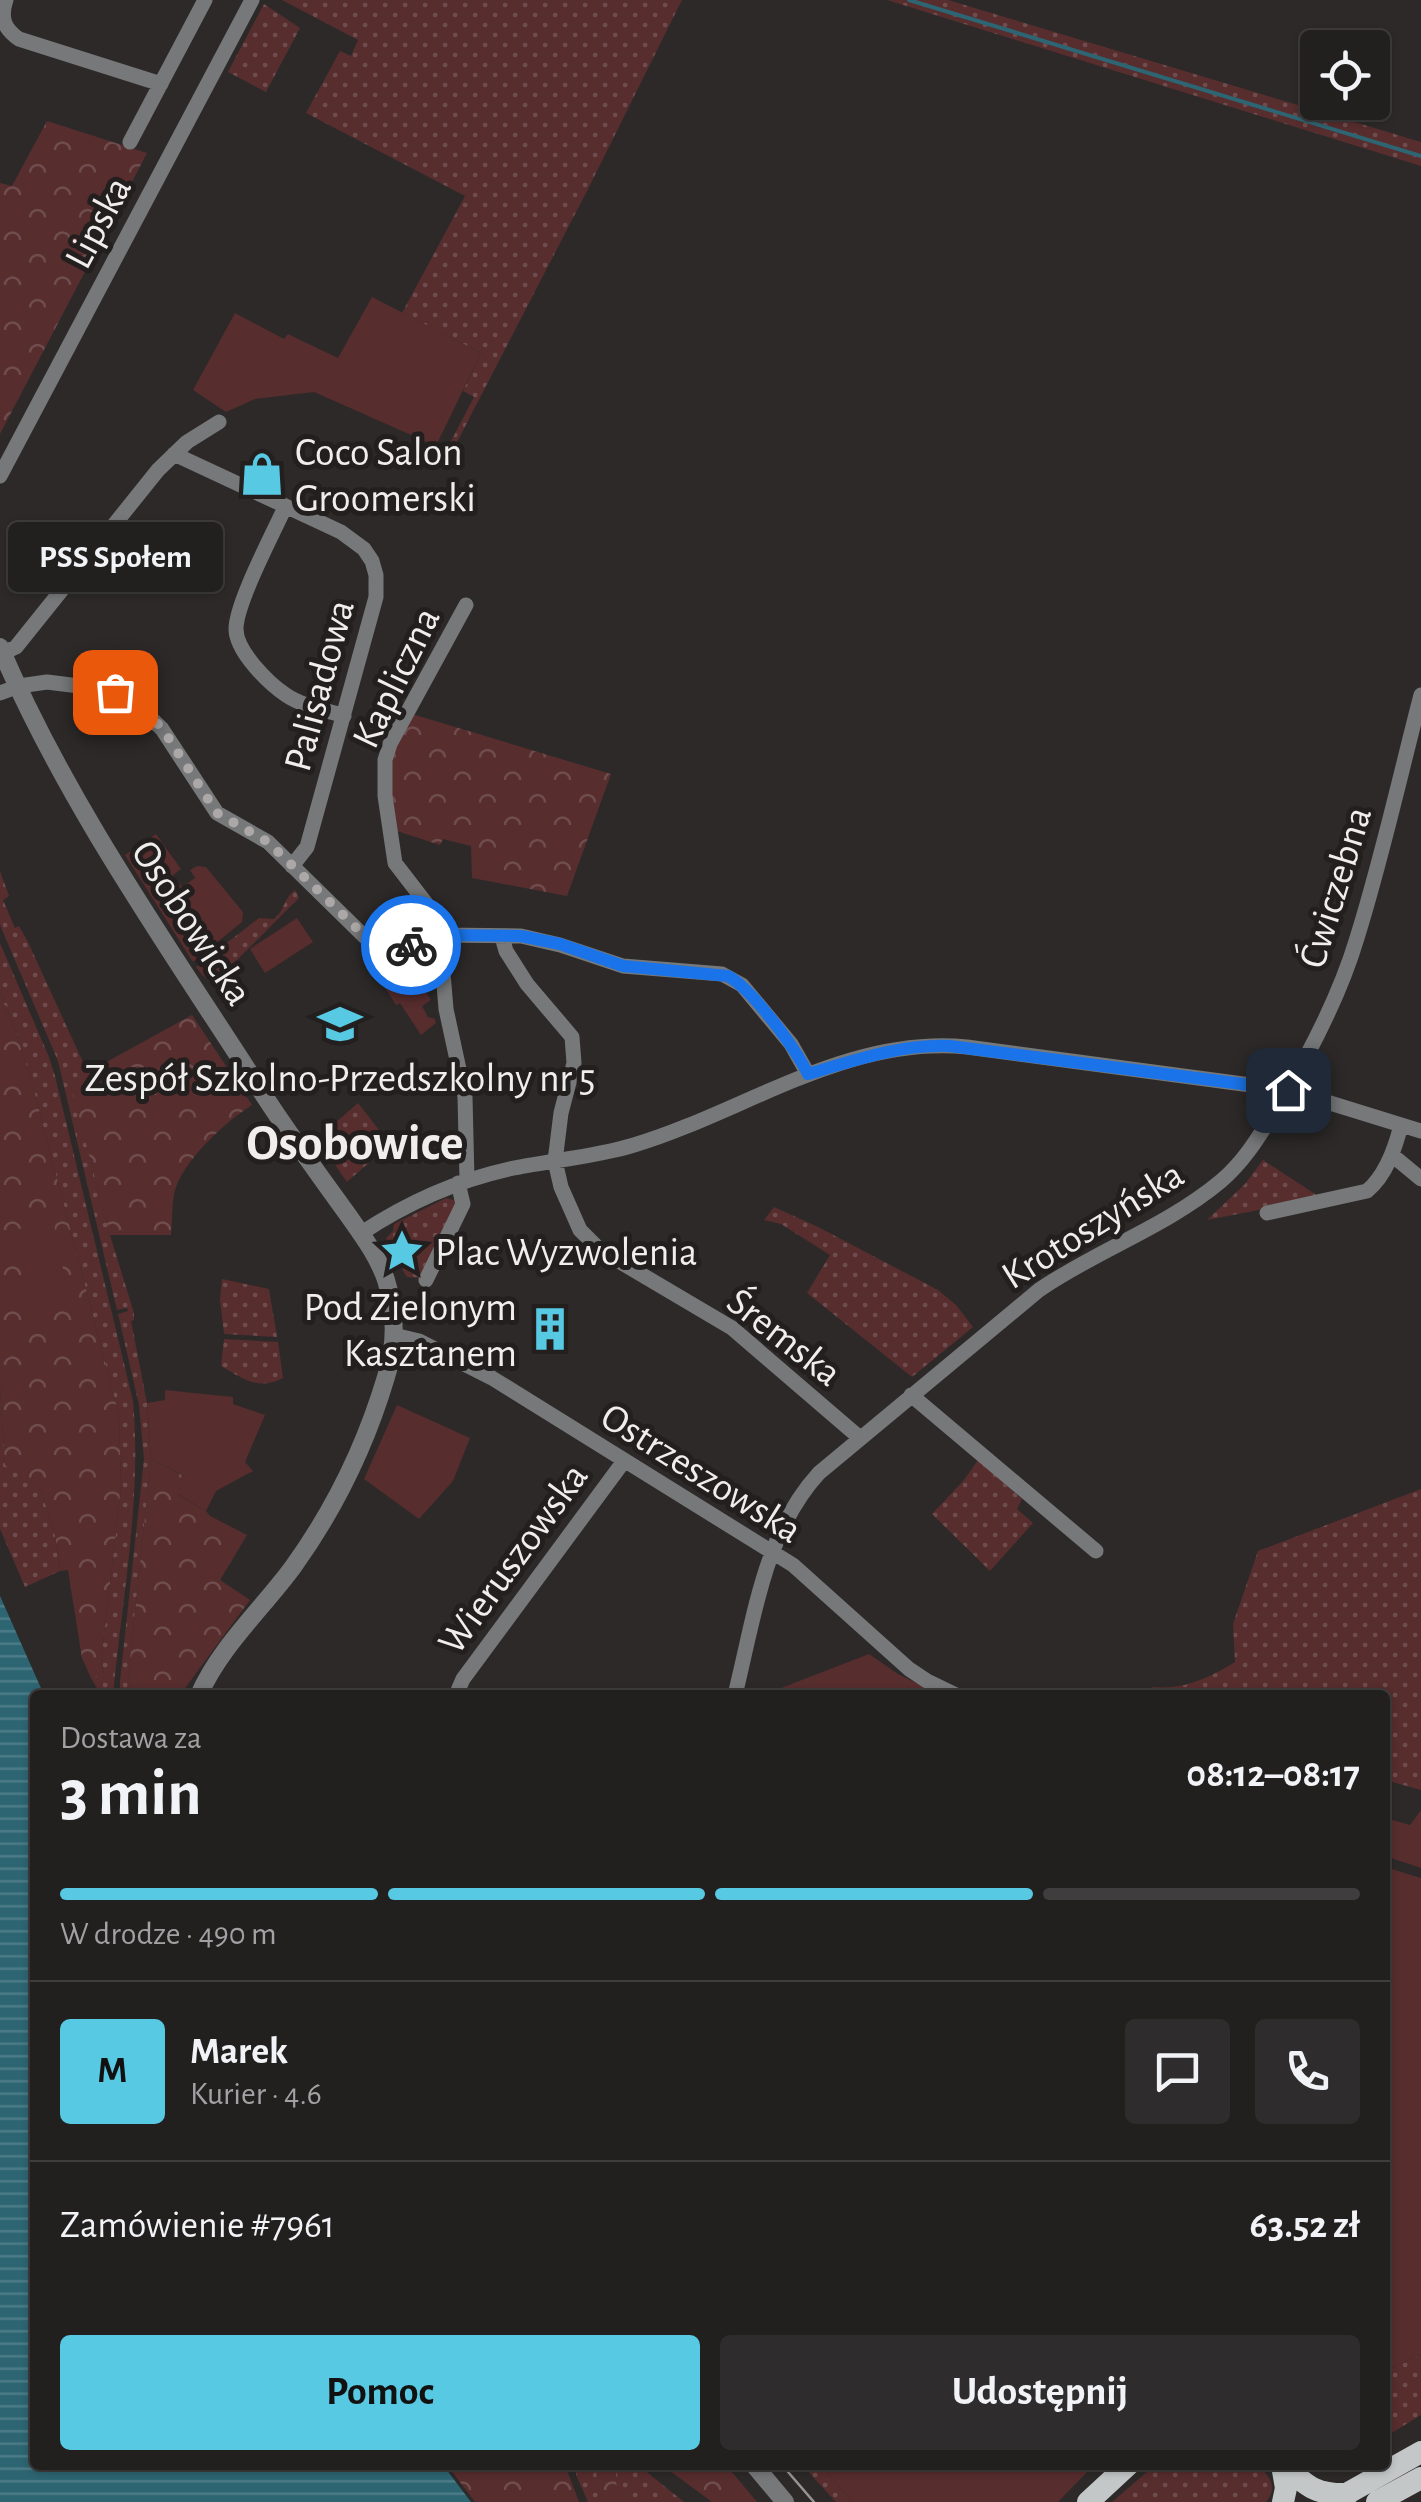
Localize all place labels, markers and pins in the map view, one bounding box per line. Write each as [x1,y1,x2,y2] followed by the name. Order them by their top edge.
[295,433,476,519] place label: Coco Salon Groomerski
[238,450,286,498] shop icon: Coco Salon Groomerski
[8,522,222,592] callout: PSS Społem
[73,650,158,735] pin
[316,1000,364,1048] school or university icon: Zespół Szkolno-Przedszkolny nr 5
[1246,1048,1331,1133] pin
[85,1059,595,1099] place label: Zespół Szkolno-Przedszkolny nr 5
[378,1227,426,1275] place icon: Plac Wyzwolenia
[435,1233,698,1273] place label: Plac Wyzwolenia
[304,1288,517,1374] place label: Pod Zielonym Kasztanem
[526,1305,574,1353] building icon: Pod Zielonym Kasztanem

